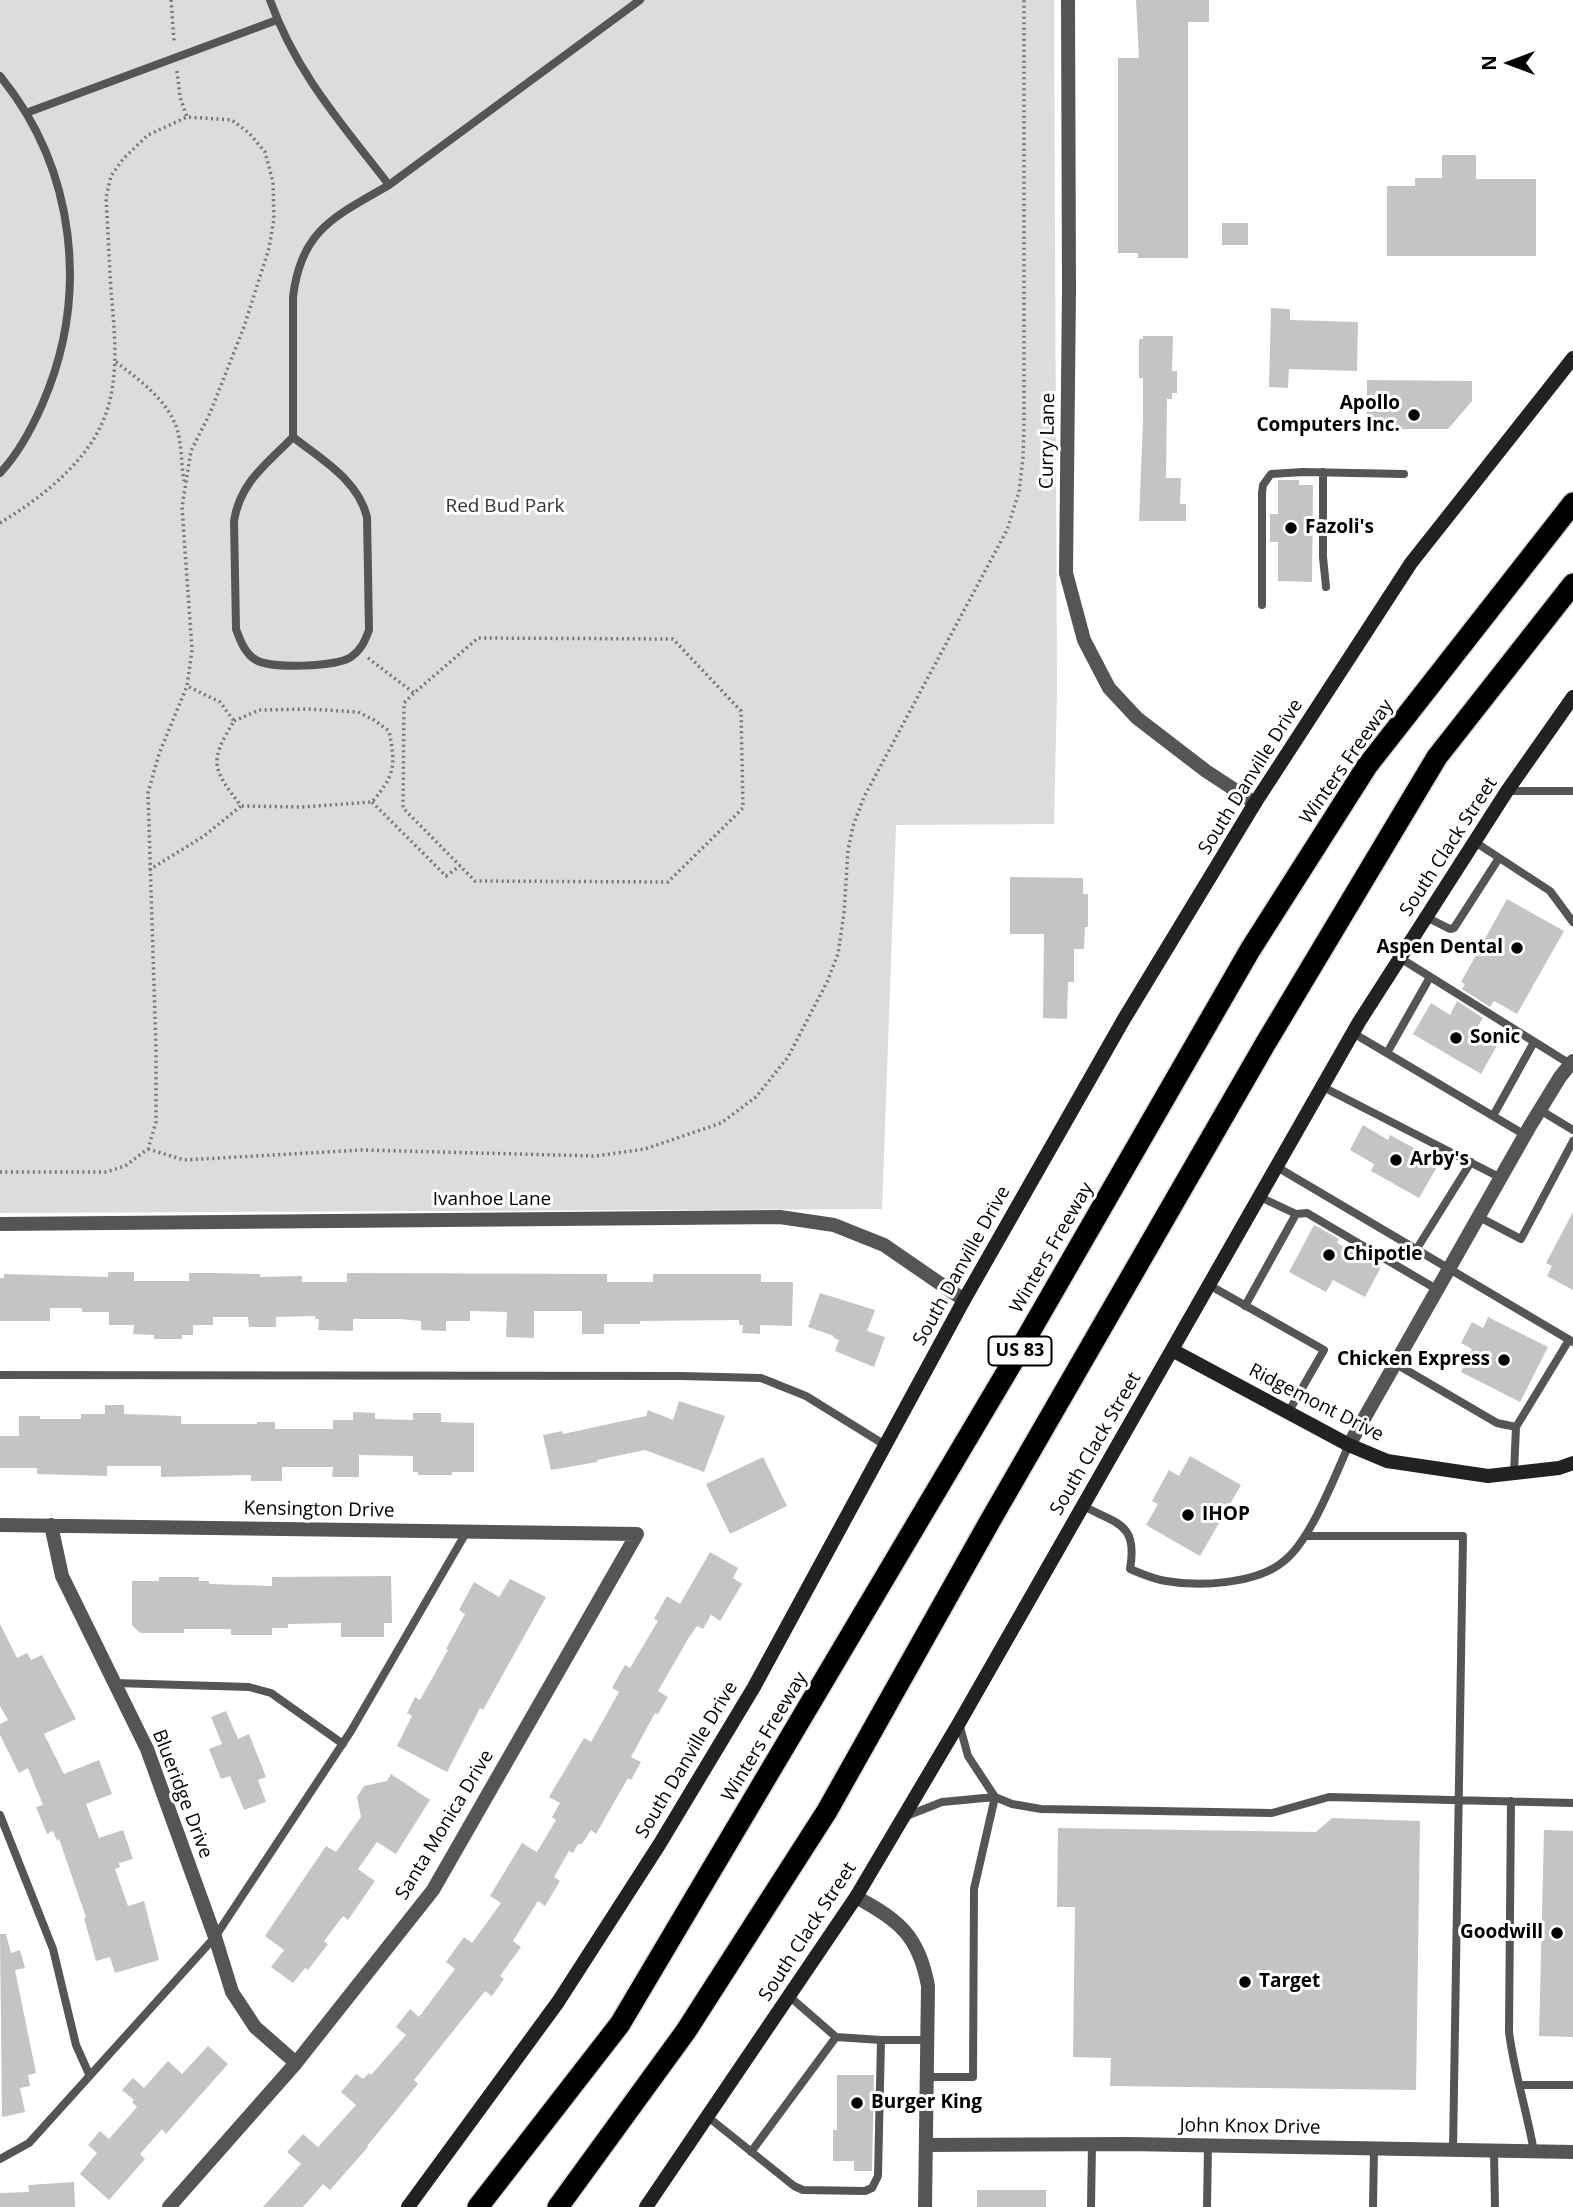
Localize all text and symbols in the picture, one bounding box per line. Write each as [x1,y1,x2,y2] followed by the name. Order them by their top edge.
[1475,28,1545,98] north arrow
[1476,55,1502,71] text: N
[1036,393,1060,489] street label: Curry Lane
[1257,393,1400,437] place label: Apollo Computers Inc.
[1406,407,1422,423] marker: Apollo Computers Inc.
[445,496,565,518] park label: Red Bud Park
[1305,517,1374,539] place label: Fazoli's
[1283,520,1299,536] marker: Fazoli's
[1194,695,1308,859] street label: South Danville Drive
[1296,695,1398,829] street label: Winters Freeway
[1396,773,1502,921] street label: South Clack Street
[1376,937,1503,959] place label: Aspen Dental
[1509,940,1525,956] marker: Aspen Dental
[1470,1027,1520,1049] place label: Sonic
[1448,1030,1464,1046] marker: Sonic
[1410,1149,1469,1171] place label: Arby's
[1388,1152,1404,1168] marker: Arby's
[1005,1179,1099,1317] street label: Winters Freeway
[909,1182,1015,1350] street label: South Danville Drive
[433,1189,551,1211] street label: Ivanhoe Lane
[1343,1244,1422,1266] place label: Chipotle
[1321,1247,1337,1263] marker: Chipotle
[988,1336,1052,1366] road number: US 83
[1337,1349,1490,1371] place label: Chicken Express
[1496,1352,1512,1368] marker: Chicken Express
[1245,1359,1387,1447] street label: Ridgemont Drive
[1046,1368,1146,1520] street label: South Clack Street
[243,1497,395,1523] street label: Kensington Drive
[1202,1504,1250,1526] place label: IHOP
[1180,1507,1196,1523] marker: IHOP
[717,1668,813,1806] street label: Winters Freeway
[631,1677,743,1843] street label: South Danville Drive
[147,1726,217,1862] street label: Blueridge Drive
[391,1746,499,1904] street label: Santa Monica Drive
[755,1858,861,2006] street label: South Clack Street
[1460,1922,1543,1944] place label: Goodwill
[1549,1925,1565,1941] marker: Goodwill
[1259,1971,1320,1993] place label: Target
[1237,1974,1253,1990] marker: Target
[871,2092,982,2114] place label: Burger King
[849,2095,865,2111] marker: Burger King
[1179,2114,1321,2140] street label: John Knox Drive

